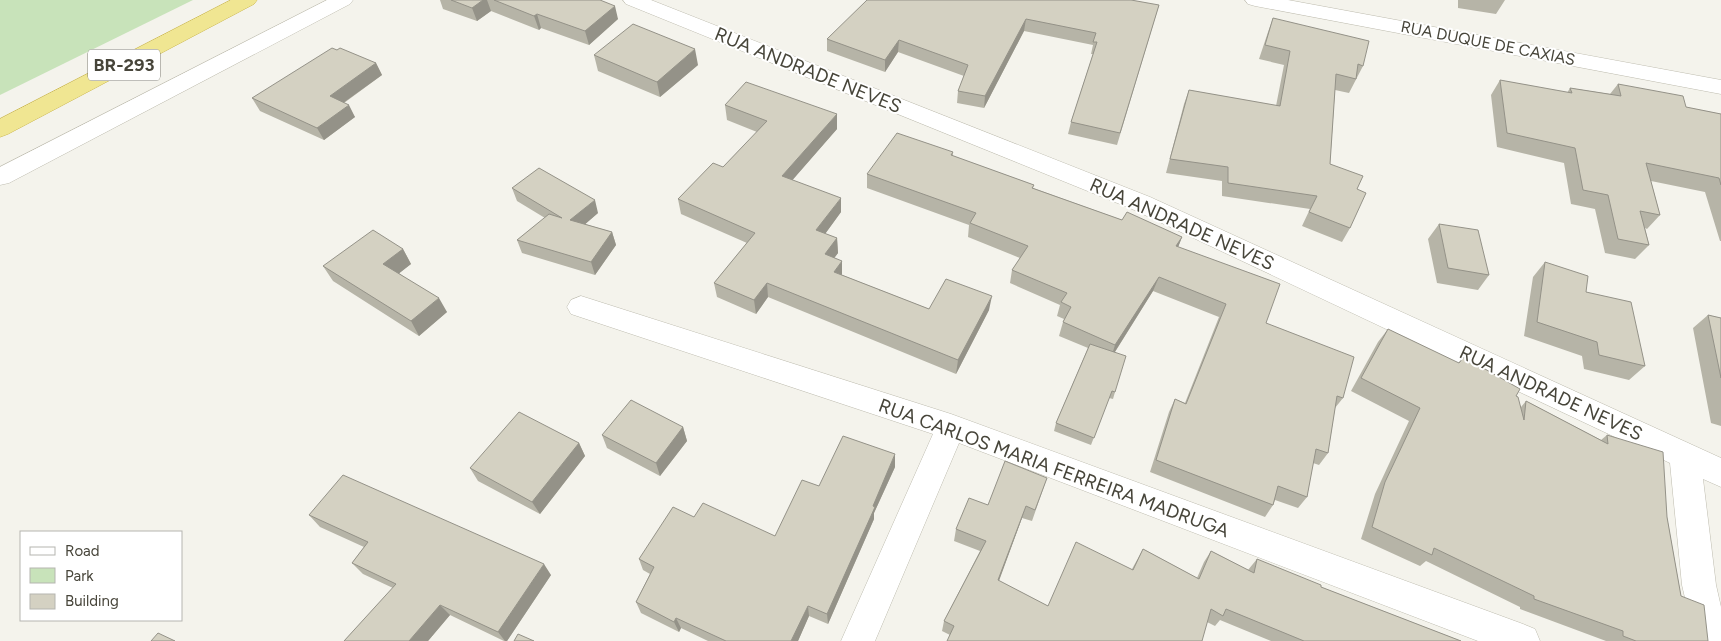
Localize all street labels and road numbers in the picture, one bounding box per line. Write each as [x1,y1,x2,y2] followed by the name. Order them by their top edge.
[1399,17,1577,69] street label: RUA DUQUE DE CAXIAS
[711,22,905,118] street label: RUA ANDRADE NEVES
[88,50,160,80] road number: BR-293
[1086,173,1278,275] street label: RUA ANDRADE NEVES
[1456,340,1646,446] street label: RUA ANDRADE NEVES
[876,394,1232,542] street label: RUA CARLOS MARIA FERREIRA MADRUGA

